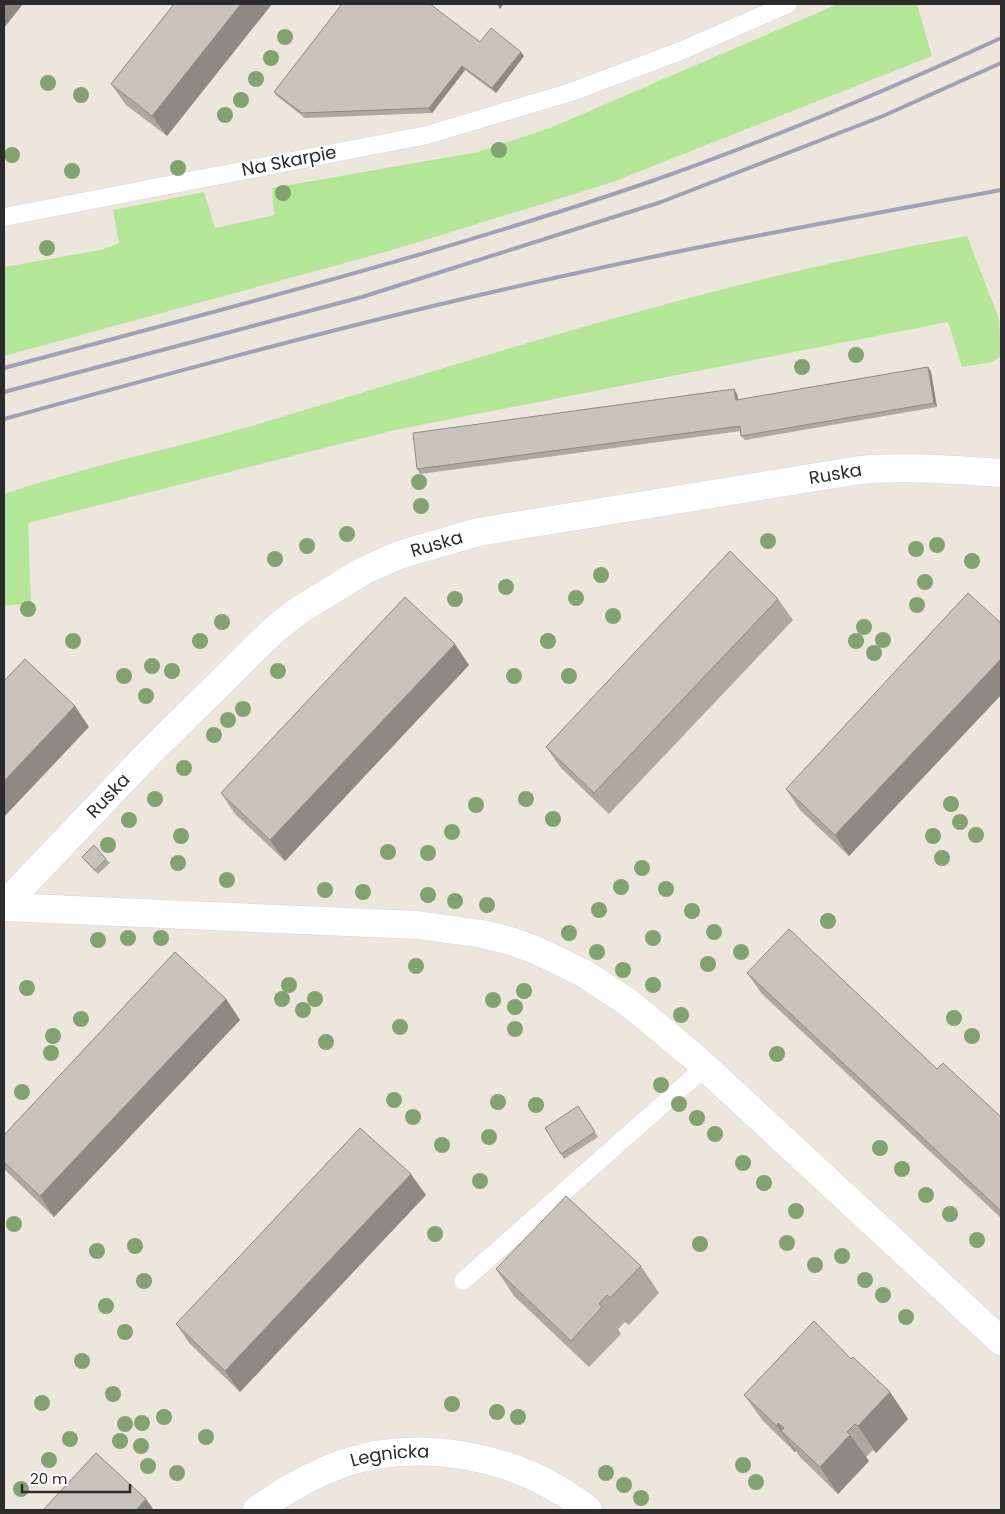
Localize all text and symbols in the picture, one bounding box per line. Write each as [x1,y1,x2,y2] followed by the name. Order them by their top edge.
[239,139,338,182] street label: Na Skarpie
[807,457,864,490] street label: Ruska
[407,524,466,563] street label: Ruska
[80,767,135,823] street label: Ruska
[347,1439,430,1472] street label: Legnicka
[22,1462,130,1494] scale bar
[30,1468,68,1489] text: 20 m

